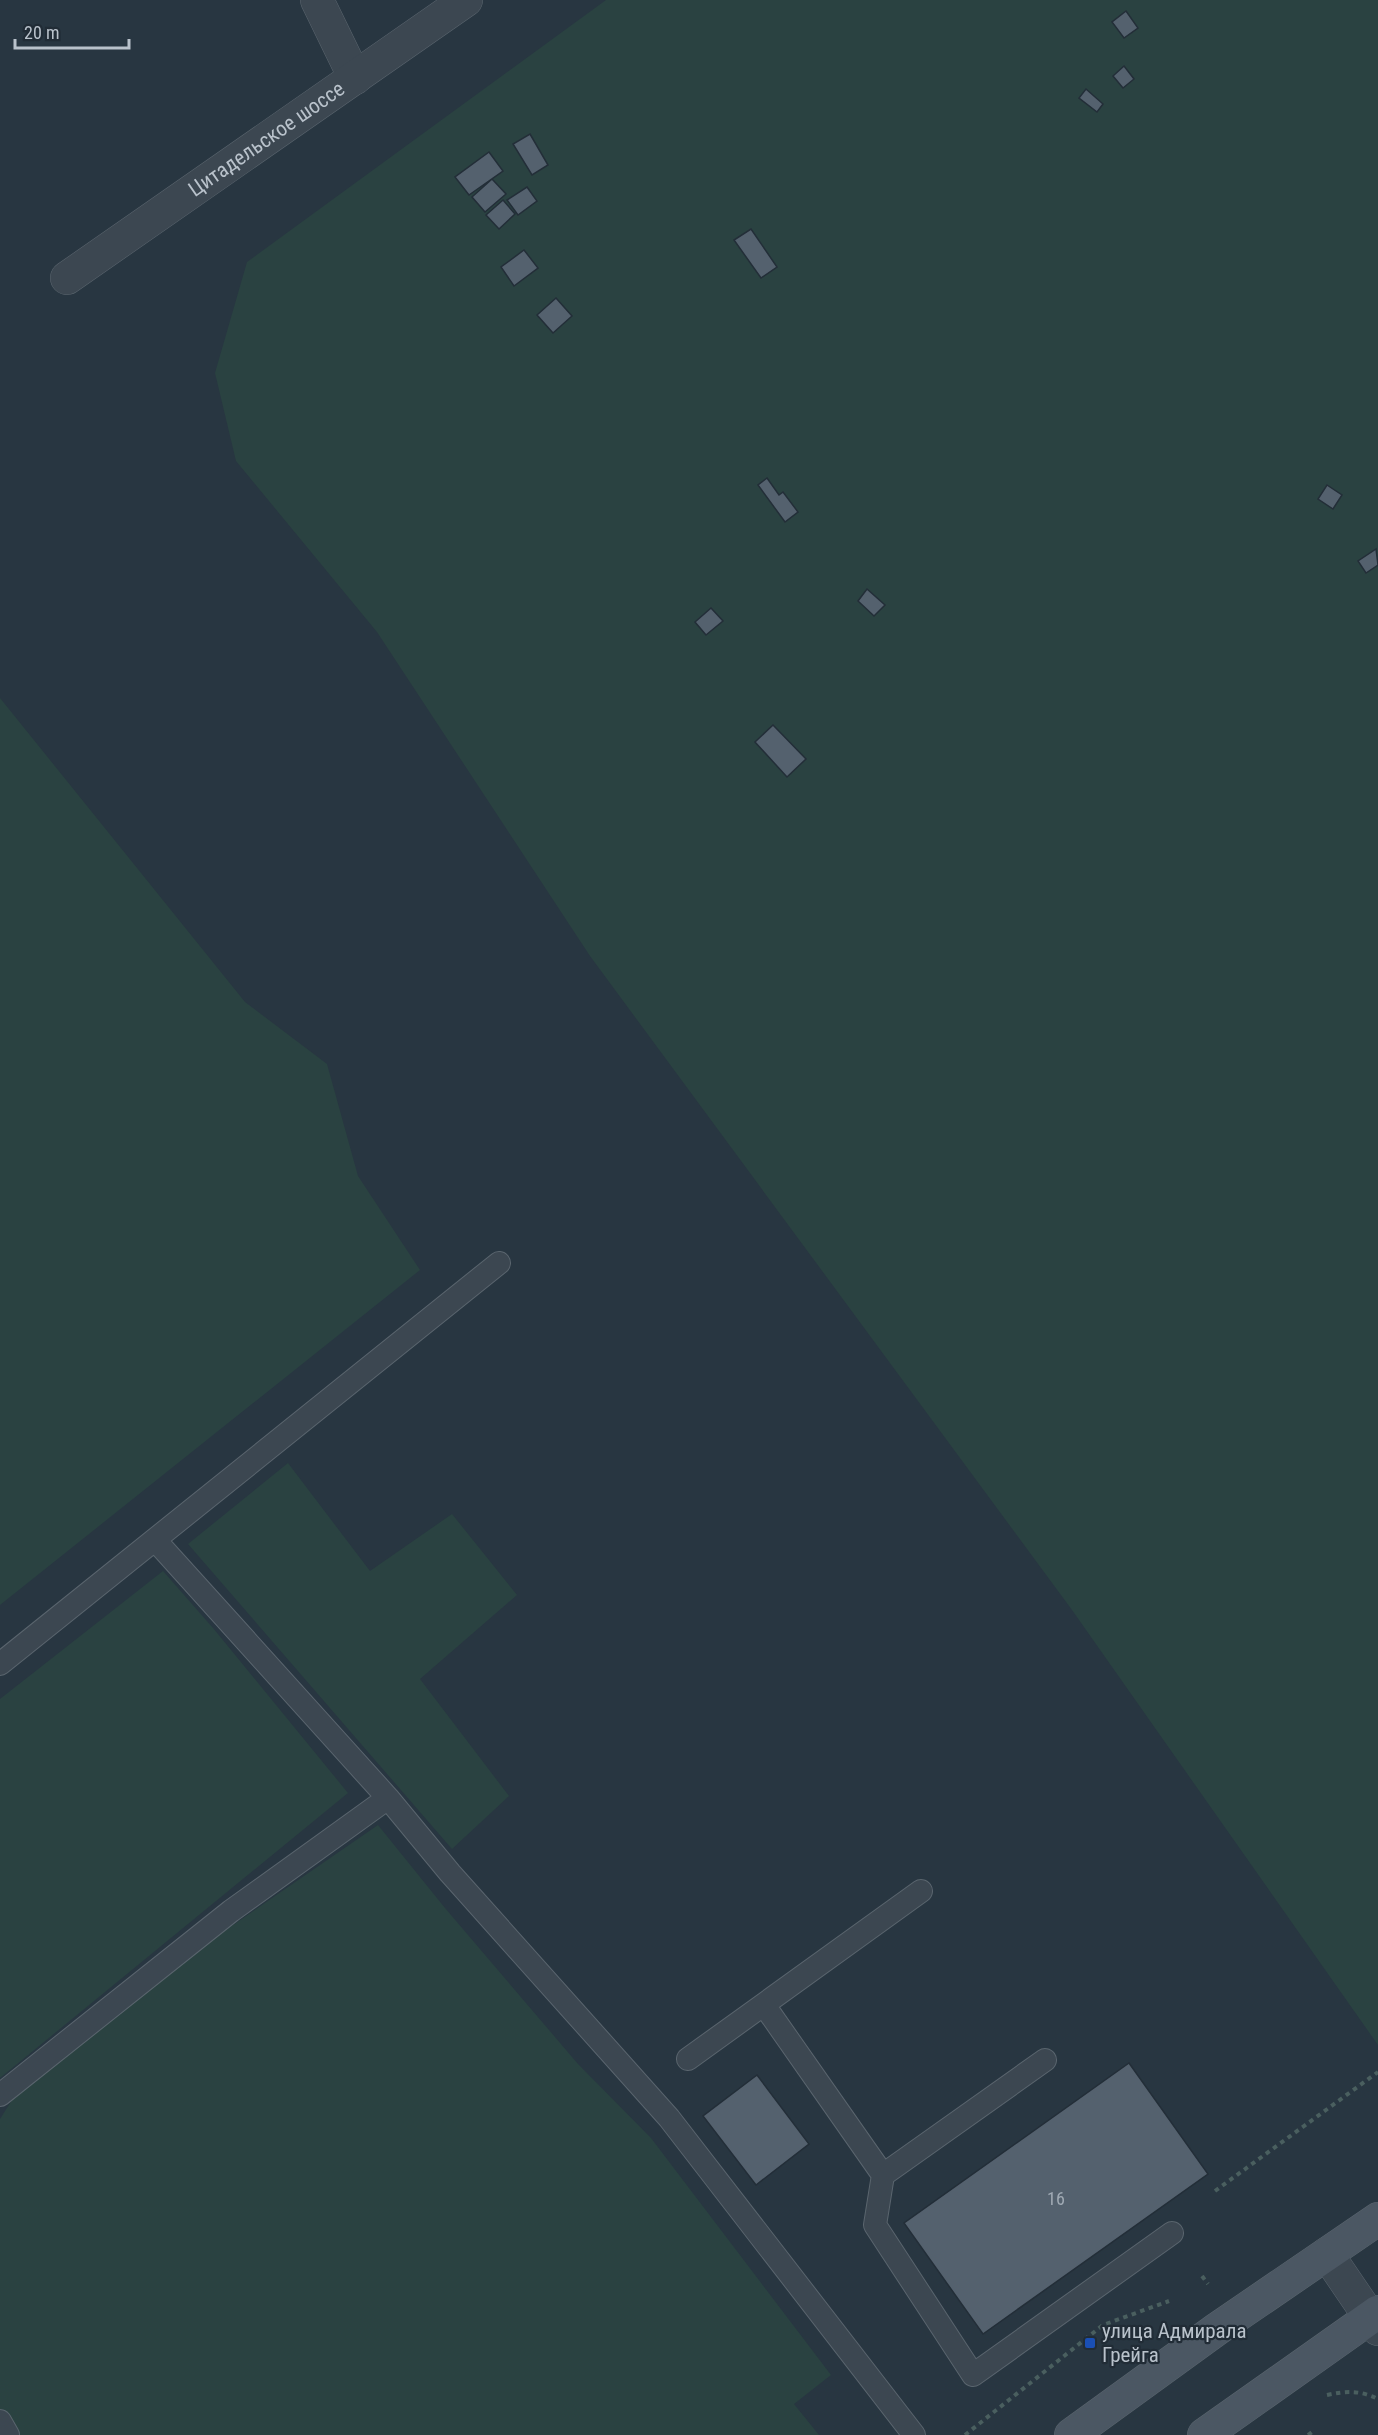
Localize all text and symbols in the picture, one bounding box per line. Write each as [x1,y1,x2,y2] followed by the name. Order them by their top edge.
[15,12,129,50] scale bar
[24,22,59,43] text: 20 m
[184,76,349,202] street label: Цитадельское шоссе
[1047,2188,1065,2209] house number: 16
[1102,2319,1246,2367] place label: улица Адмирала Грейга
[1083,2336,1097,2350] marker: улица Адмирала Грейга

